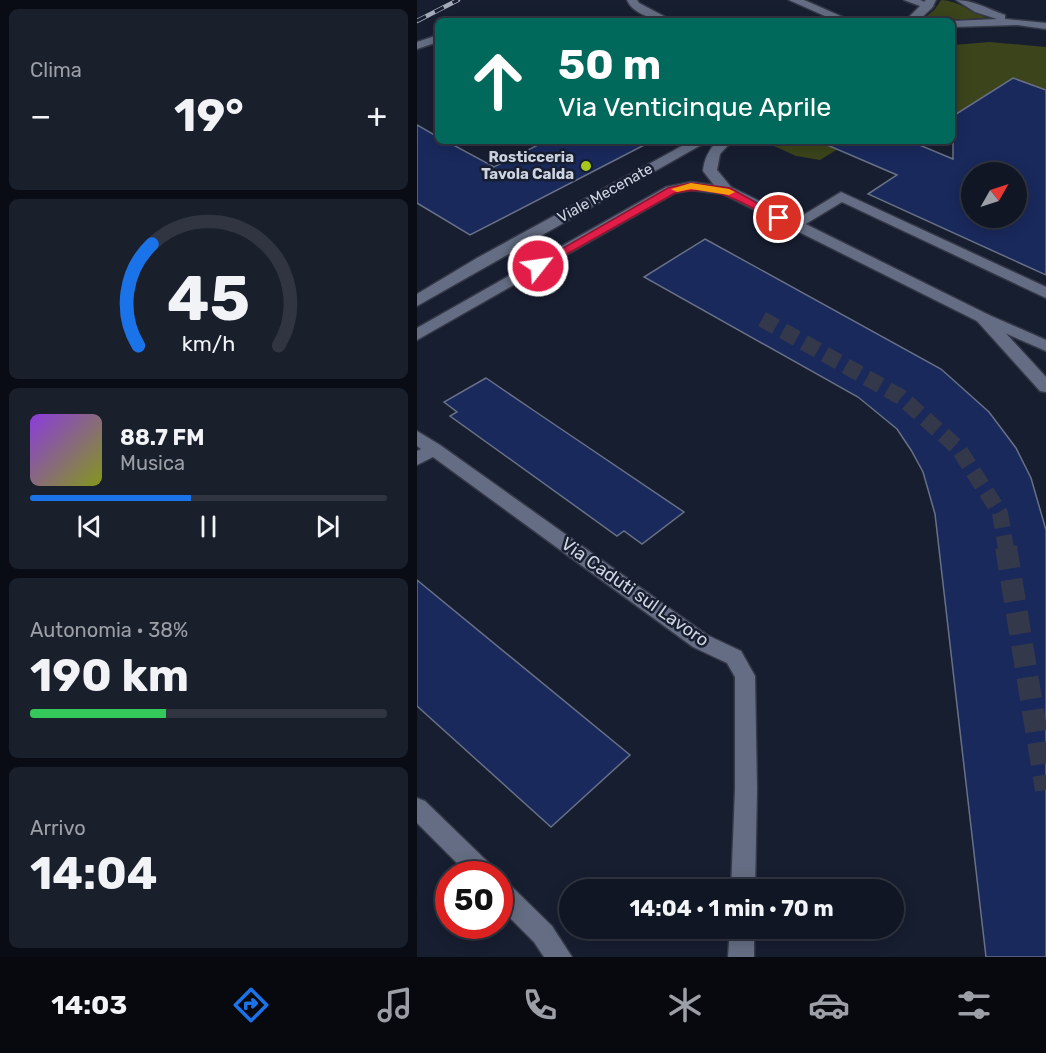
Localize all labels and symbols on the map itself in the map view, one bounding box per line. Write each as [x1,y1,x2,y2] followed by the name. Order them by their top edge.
[481,148,574,183] place label: Rosticceria Tavola Calda
[554,159,656,227] street label: Viale Mecenate
[579,159,593,173] marker: Rosticceria Tavola Calda
[961,162,1027,228] north arrow
[753,192,804,243] pin
[506,234,570,298] position arrow
[557,533,713,651] street label: Via Caduti sul Lavoro
[435,861,513,939] speed limit sign: 50

